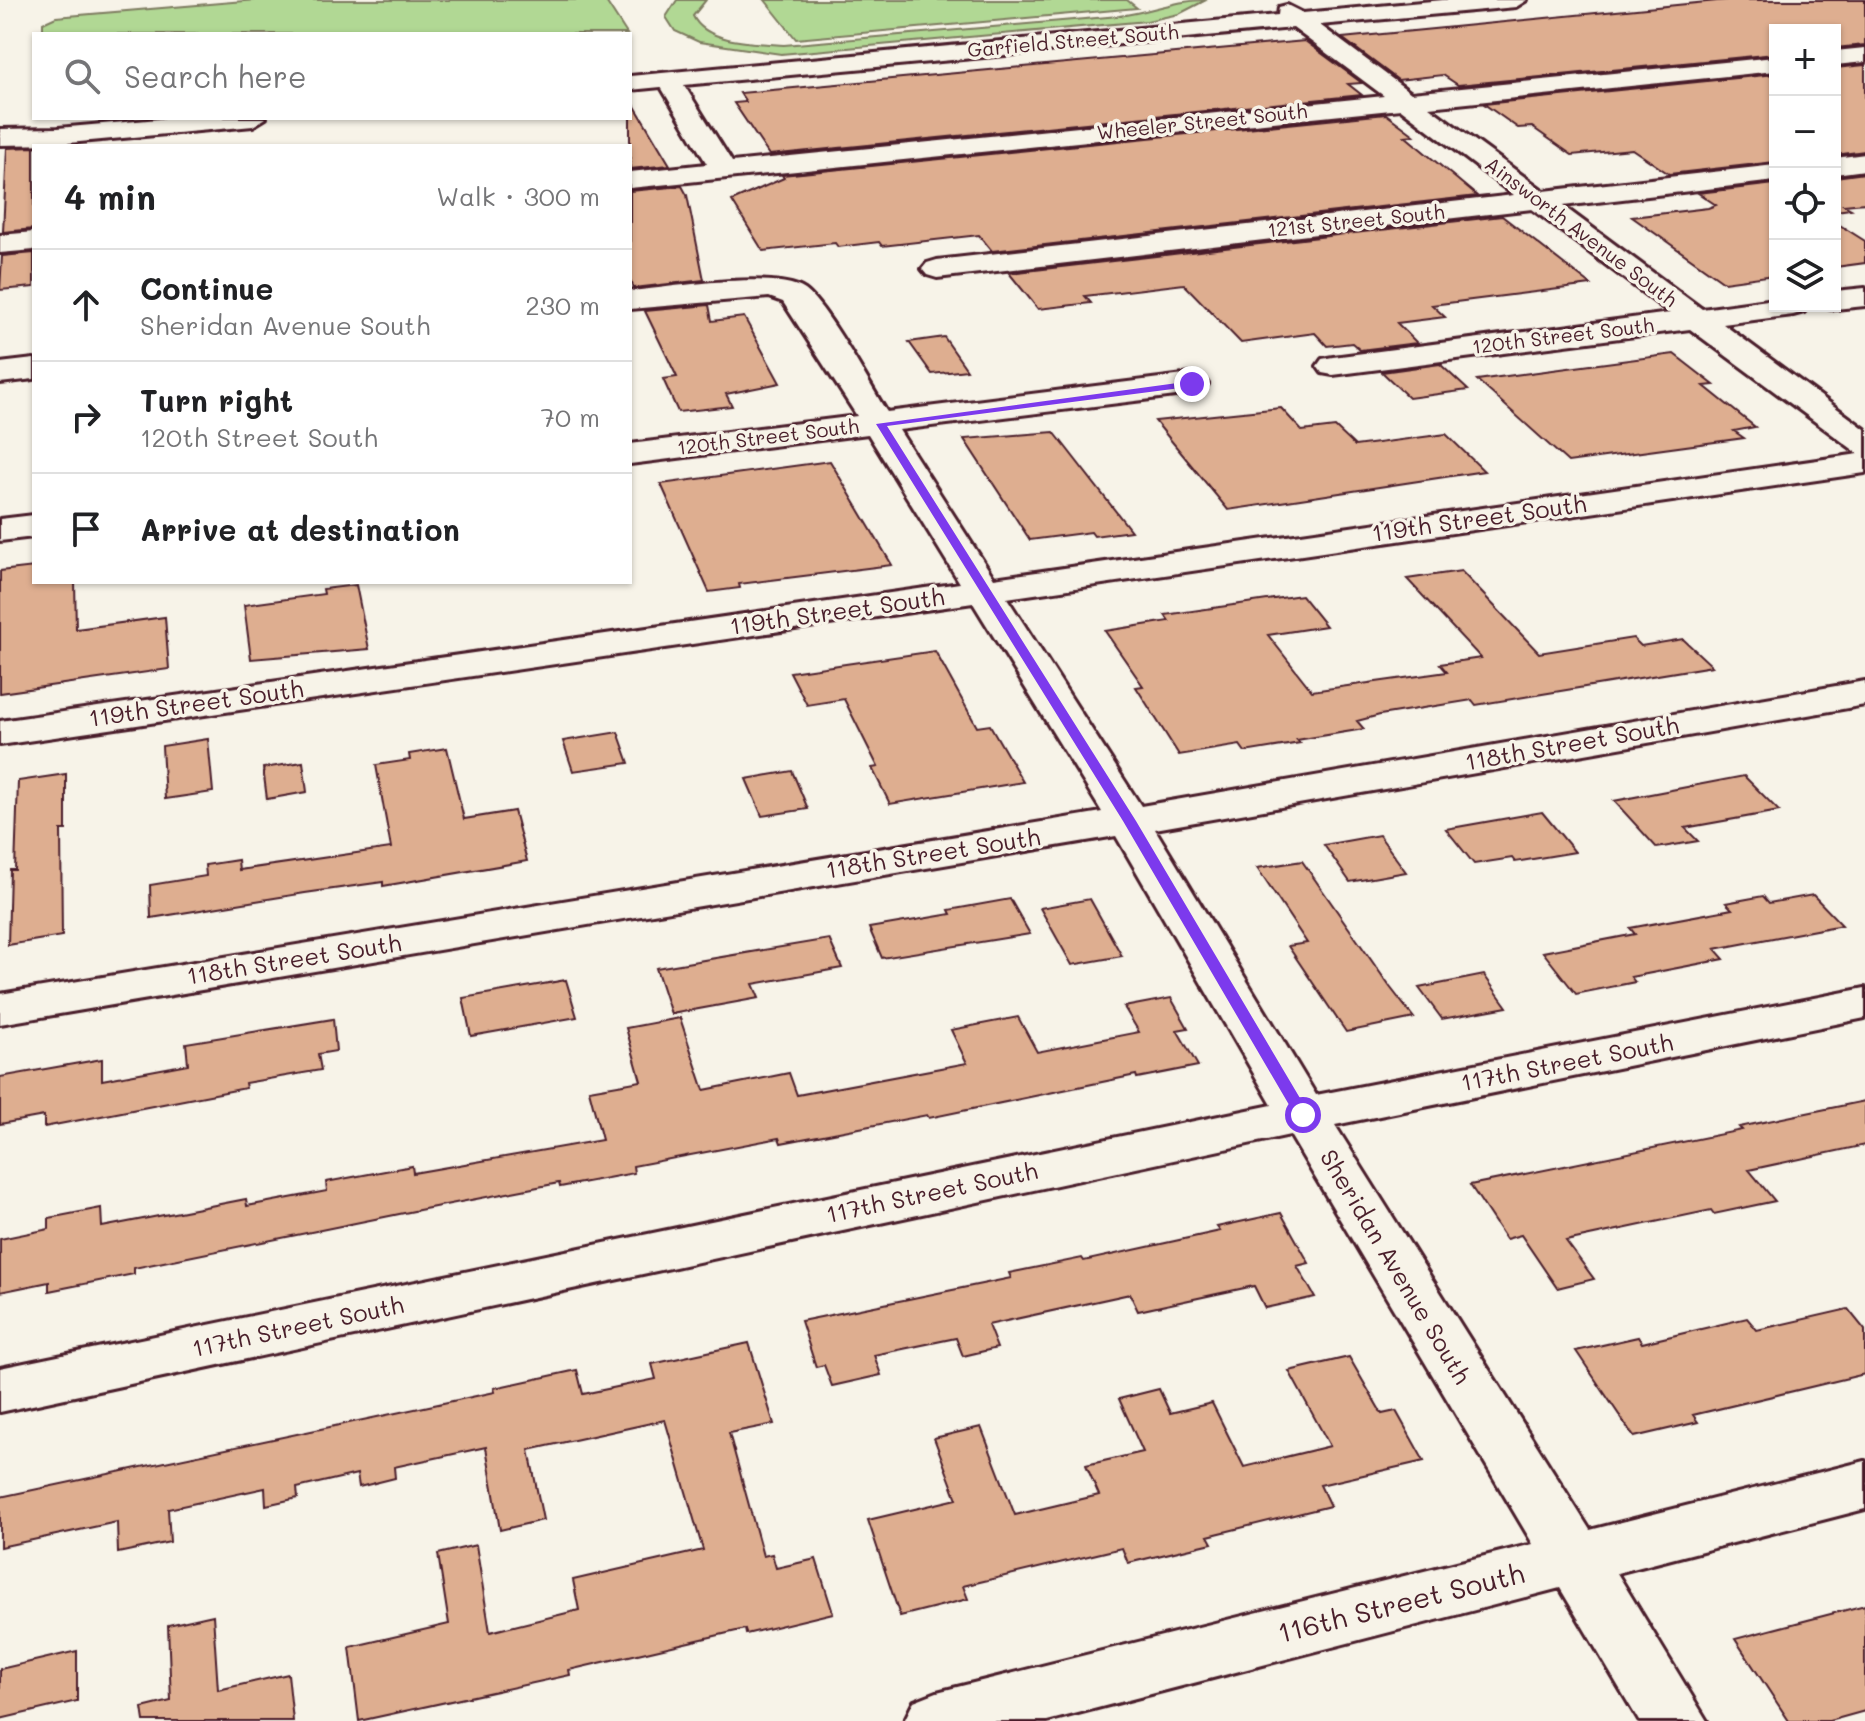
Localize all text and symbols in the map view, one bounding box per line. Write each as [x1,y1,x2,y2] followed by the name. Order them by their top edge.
[966,18,1180,62] street label: Garfield Street South
[1769,24,1841,312] map controls
[1769,24,1841,96] button: +
[32,32,632,120] search box
[60,54,104,98] icon: search
[124,56,307,96] text: Search here
[1769,96,1841,168] button: −
[1095,97,1308,145] street label: Wheeler Street South
[1480,150,1683,312] street label: Ainsworth Avenue South
[1769,168,1841,240] button: locate
[64,174,156,219] text: 4 min
[436,179,600,213] text: Walk · 300 m
[1266,198,1446,242] street label: 121st Street South
[1769,240,1841,312] button: layers
[140,268,273,308] text: Continue
[64,283,108,327] icon: ahead
[525,288,600,322] text: 230 m
[140,308,430,342] text: Sheridan Avenue South
[1470,311,1655,359] street label: 120th Street South
[1174,366,1210,402] route end
[140,380,293,420] text: Turn right
[64,395,108,439] icon: right
[540,400,600,434] text: 70 m
[675,412,860,460] street label: 120th Street South
[140,420,378,454] text: 120th Street South
[1369,487,1588,548] street label: 119th Street South
[64,507,108,551] icon: arrive
[140,509,460,549] text: Arrive at destination
[727,580,946,641] street label: 119th Street South
[86,672,305,733] street label: 119th Street South
[1462,708,1681,777] street label: 118th Street South
[823,820,1042,885] street label: 118th Street South
[184,926,403,991] street label: 118th Street South
[1458,1026,1676,1097] street label: 117th Street South
[1285,1097,1321,1133] route start
[1314,1143,1479,1389] street label: Sheridan Avenue South
[823,1154,1040,1229] street label: 117th Street South
[189,1288,406,1363] street label: 117th Street South
[1274,1554,1528,1650] street label: 116th Street South

